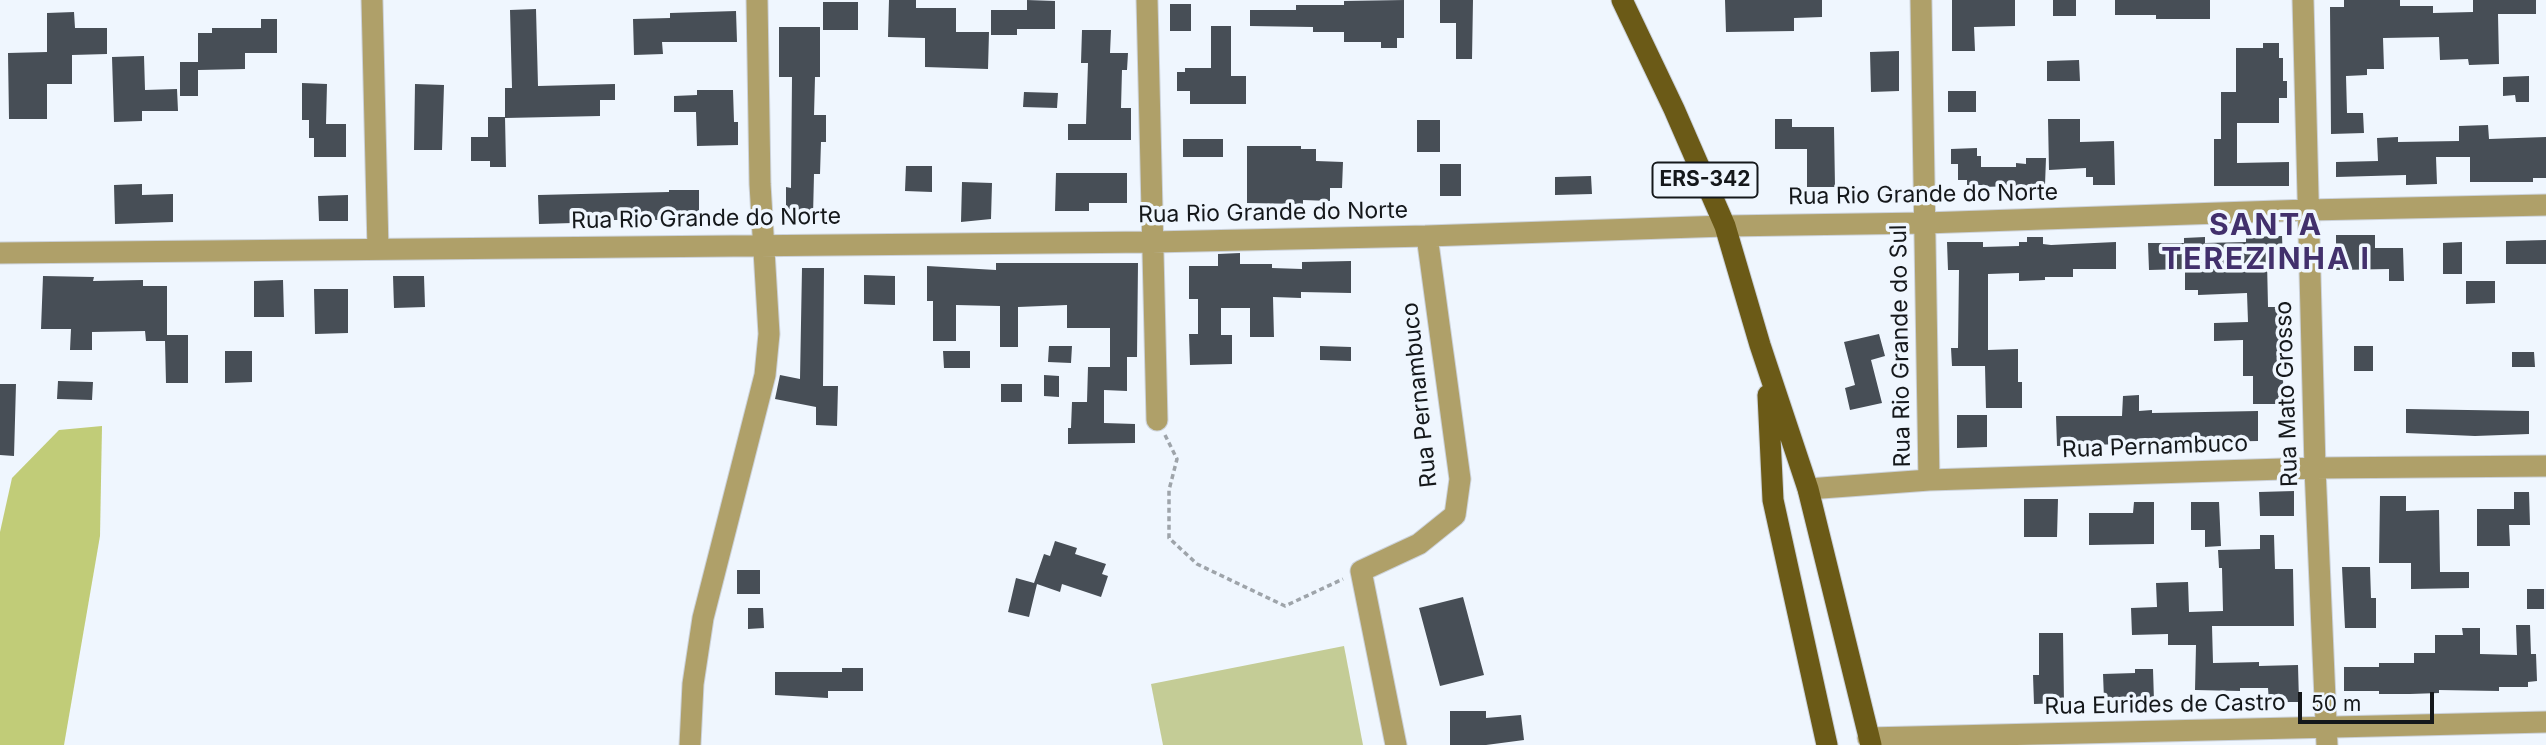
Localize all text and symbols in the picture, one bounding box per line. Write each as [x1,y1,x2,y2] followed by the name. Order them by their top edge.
[1652,162,1758,198] road number: ERS-342
[1788,179,2058,211] street label: Rua Rio Grande do Norte
[1138,197,1408,229] street label: Rua Rio Grande do Norte
[571,203,841,235] street label: Rua Rio Grande do Norte
[2163,208,2369,278] district label: SANTA TEREZINHA I
[1885,224,1917,468] street label: Rua Rio Grande do Sul
[2270,300,2304,488] street label: Rua Mato Grosso
[1397,301,1443,489] street label: Rua Pernambuco
[2062,430,2248,464] street label: Rua Pernambuco
[2301,678,2438,722] scale bar
[2044,689,2286,721] street label: Rua Eurides de Castro
[2311,691,2361,716] text: 50 m

